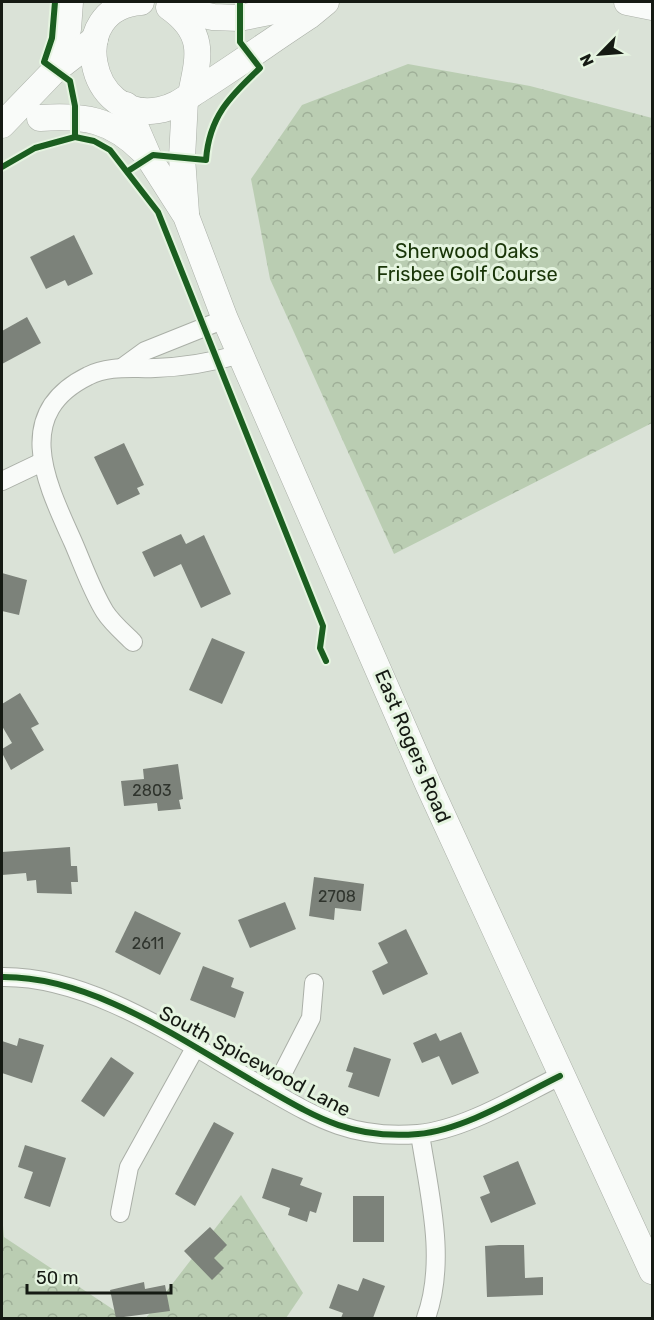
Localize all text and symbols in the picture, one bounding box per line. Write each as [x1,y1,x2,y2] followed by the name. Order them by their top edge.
[570,24,630,84] north arrow
[576,51,598,69] text: N
[376,239,558,286] park label: Sherwood Oaks Frisbee Golf Course
[370,666,456,826] street label: East Rogers Road
[132,781,172,800] house number: 2803
[318,887,356,906] house number: 2708
[132,934,164,953] house number: 2611
[155,1000,355,1122] street label: South Spicewood Lane
[27,1257,171,1295] scale bar
[36,1267,79,1289] text: 50 m

